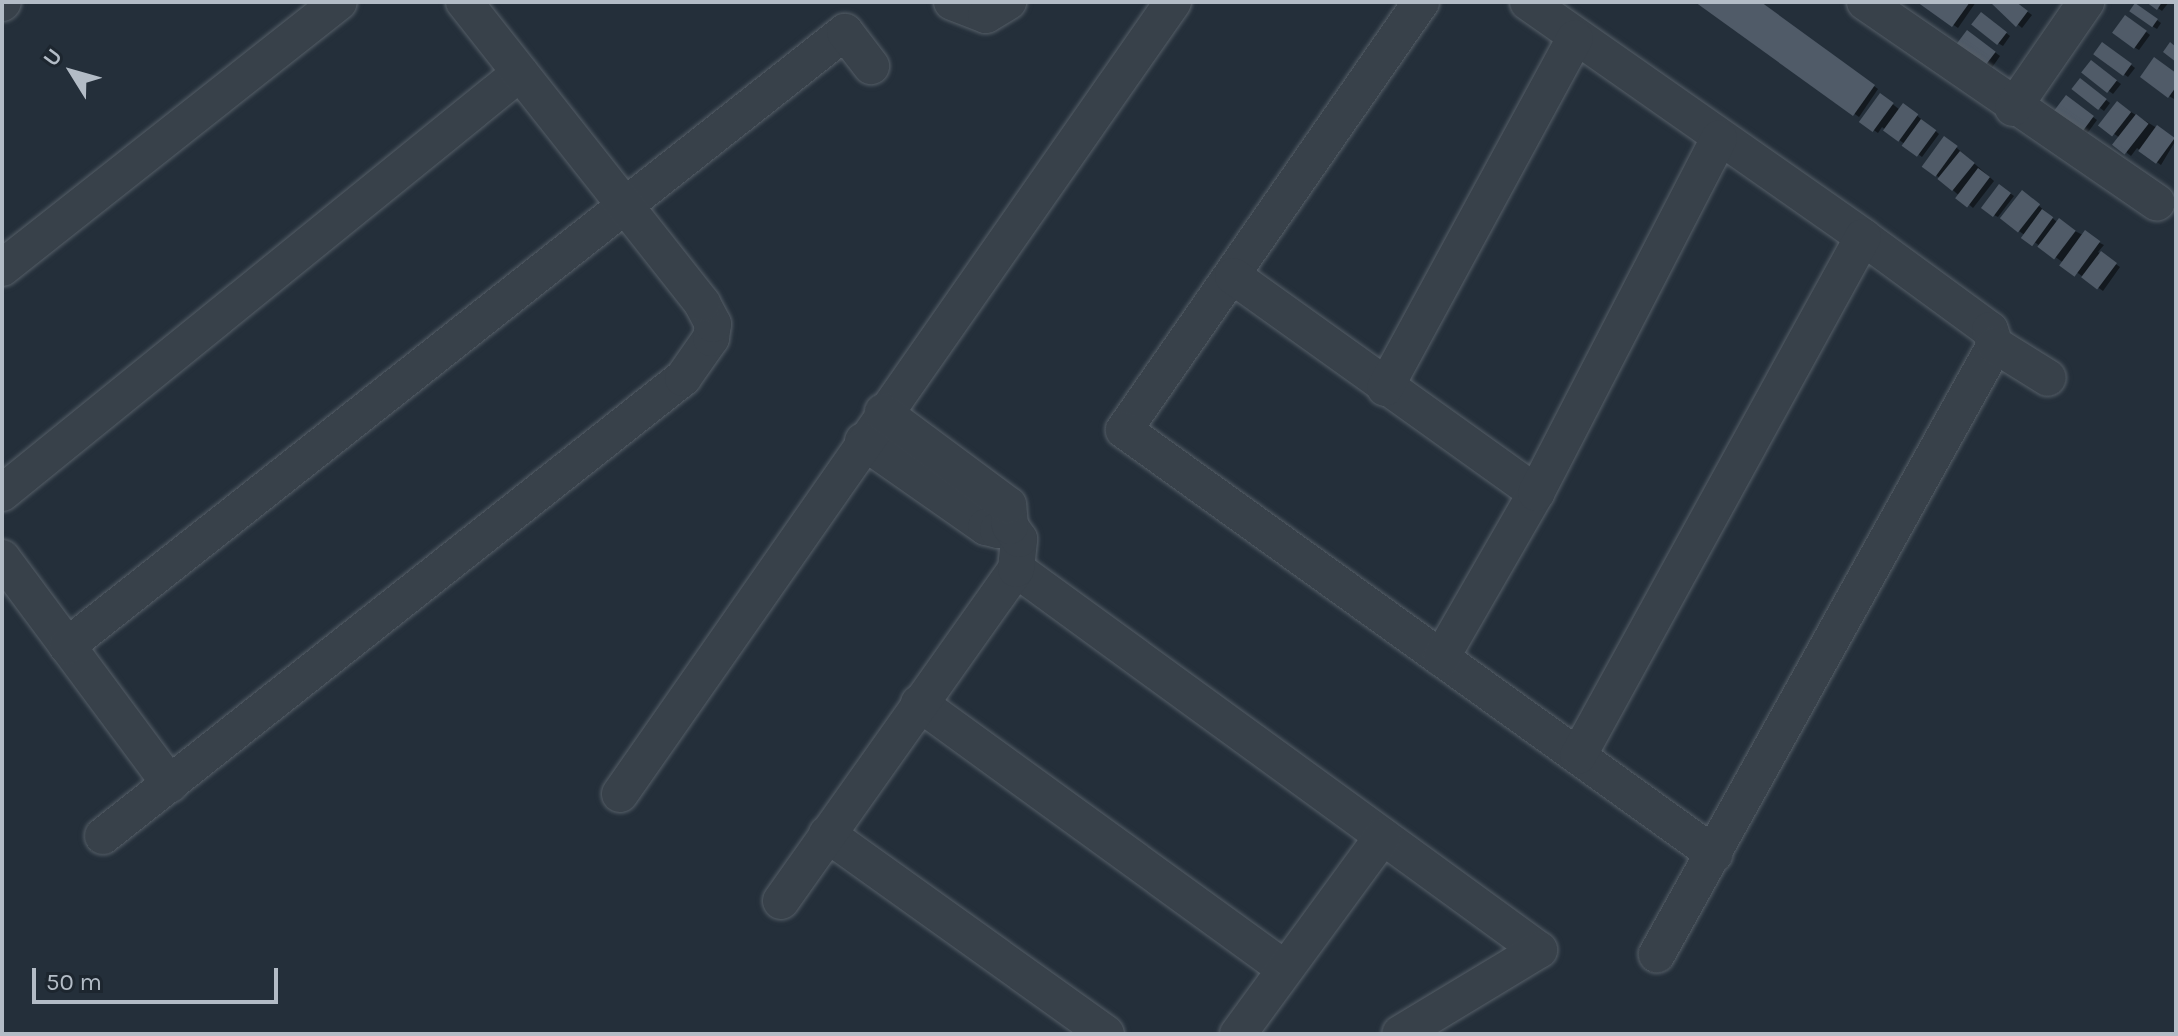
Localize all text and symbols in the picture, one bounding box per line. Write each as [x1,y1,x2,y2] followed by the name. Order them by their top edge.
[32,32,112,112] north arrow
[38,44,68,71] text: U
[36,952,282,1002] scale bar
[46,968,102,996] text: 50 m

